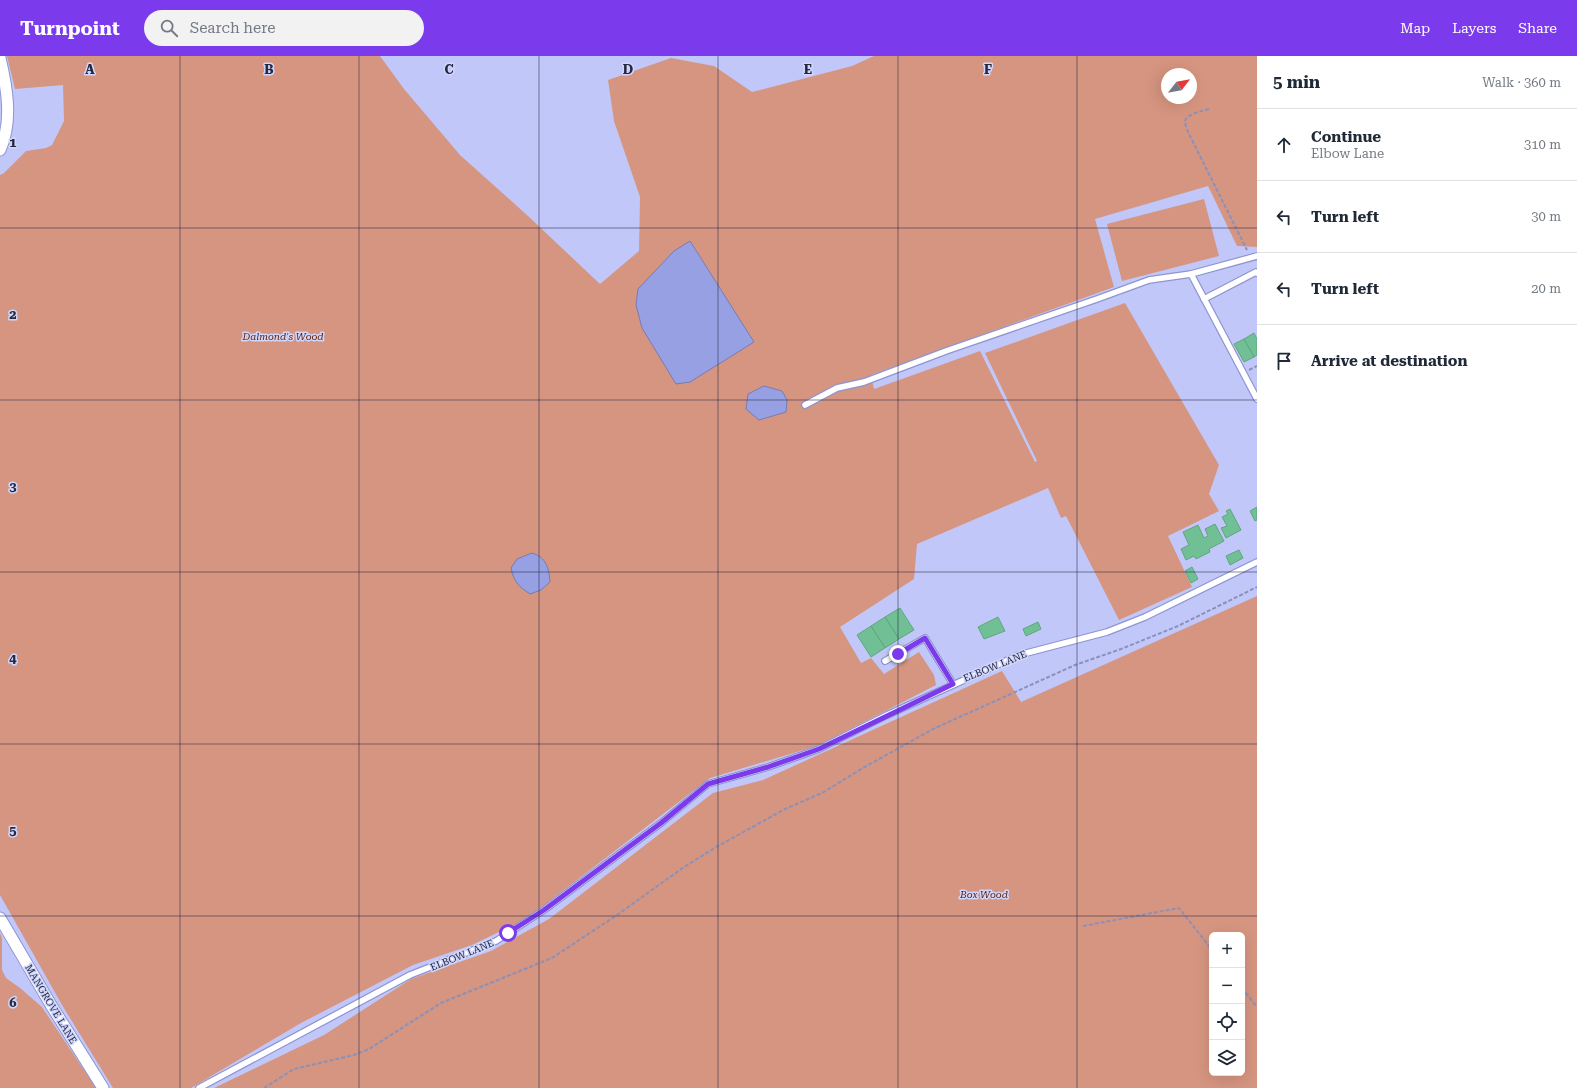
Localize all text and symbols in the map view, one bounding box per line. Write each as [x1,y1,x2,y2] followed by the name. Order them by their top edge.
[144,10,424,46] search box
[20,17,120,40] text: Turnpoint
[158,17,180,39] icon: search
[190,19,276,37] text: Search here
[1400,20,1430,36] text: Map
[1452,20,1496,36] text: Layers
[1518,20,1557,36] text: Share
[85,62,95,77] text: A
[264,62,274,77] text: B
[444,62,454,77] text: C
[623,62,633,77] text: D
[804,62,812,77] text: E
[984,62,992,77] text: F
[1161,68,1197,104] north arrow
[1273,72,1320,92] text: 5 min
[1482,75,1561,90] text: Walk · 360 m
[1311,128,1381,146] text: Continue
[1273,134,1295,156] icon: ahead
[9,135,17,150] text: 1
[1524,137,1561,152] text: 310 m
[1311,146,1384,161] text: Elbow Lane
[1273,206,1295,228] icon: left
[1311,208,1379,226] text: Turn left
[1531,209,1561,224] text: 30 m
[1273,278,1295,300] icon: left
[1311,280,1379,298] text: Turn left
[1531,281,1561,296] text: 20 m
[9,307,17,322] text: 2
[241,331,324,342] park label: Dalmond's Wood
[1273,350,1295,372] icon: arrive
[1311,352,1467,370] text: Arrive at destination
[9,479,17,494] text: 3
[889,645,907,663] route end
[962,648,1028,684] street label: ELBOW LANE
[9,651,17,666] text: 4
[9,823,17,838] text: 5
[959,889,1008,900] park label: Box Wood
[499,924,517,942] route start
[1209,932,1245,1076] map controls
[1209,932,1245,968] button: +
[429,937,495,973] street label: ELBOW LANE
[23,962,79,1046] street label: MANGROVE LANE
[1209,968,1245,1004] button: −
[9,995,17,1010] text: 6
[1209,1004,1245,1040] button: locate
[1209,1040,1245,1076] button: layers

